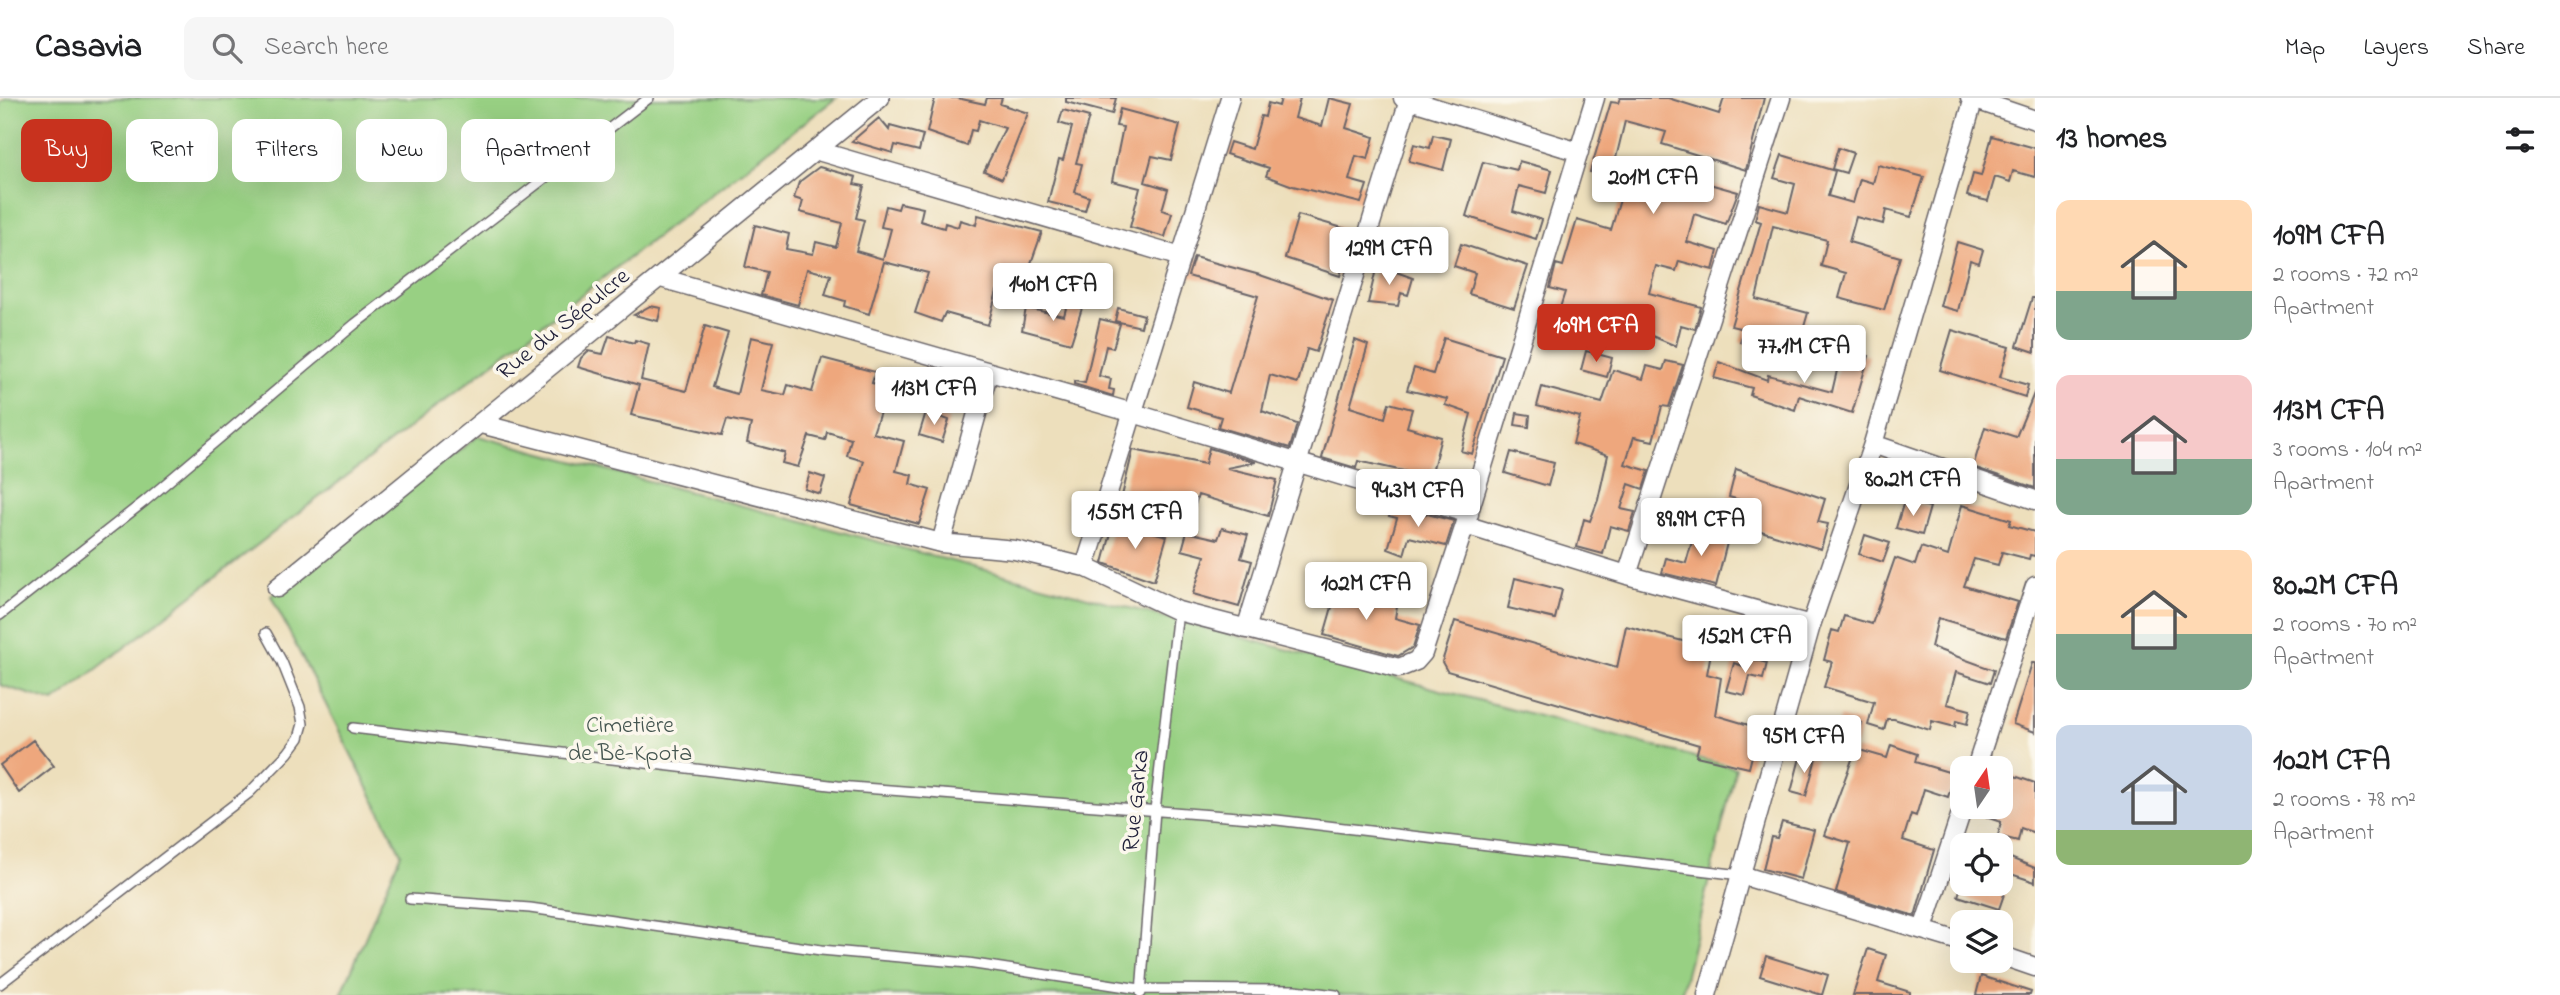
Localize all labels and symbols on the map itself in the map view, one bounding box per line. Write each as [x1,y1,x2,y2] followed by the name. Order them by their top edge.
[1581,156,1725,216] pin: 201M CFA
[1317,228,1461,287] pin: 129M CFA
[490,260,638,390] street label: Rue du Sépulcre
[981,264,1125,323] pin: 140M CFA
[1524,304,1668,364] pin: 109M CFA
[1724,326,1884,385] pin: 77.1M CFA
[862,368,1006,427] pin: 113M CFA
[1833,458,1993,518] pin: 80.2M CFA
[1338,470,1498,529] pin: 94.3M CFA
[1063,491,1207,551] pin: 155M CFA
[1621,498,1781,558] pin: 89.9M CFA
[1294,562,1438,622] pin: 102M CFA
[1673,616,1817,675] pin: 152M CFA
[568,709,692,772] park label: Cimetière de Bè-Kpota
[1739,716,1869,775] pin: 95M CFA
[1114,748,1160,854] street label: Rue Garka
[1950,756,2012,819] north arrow

